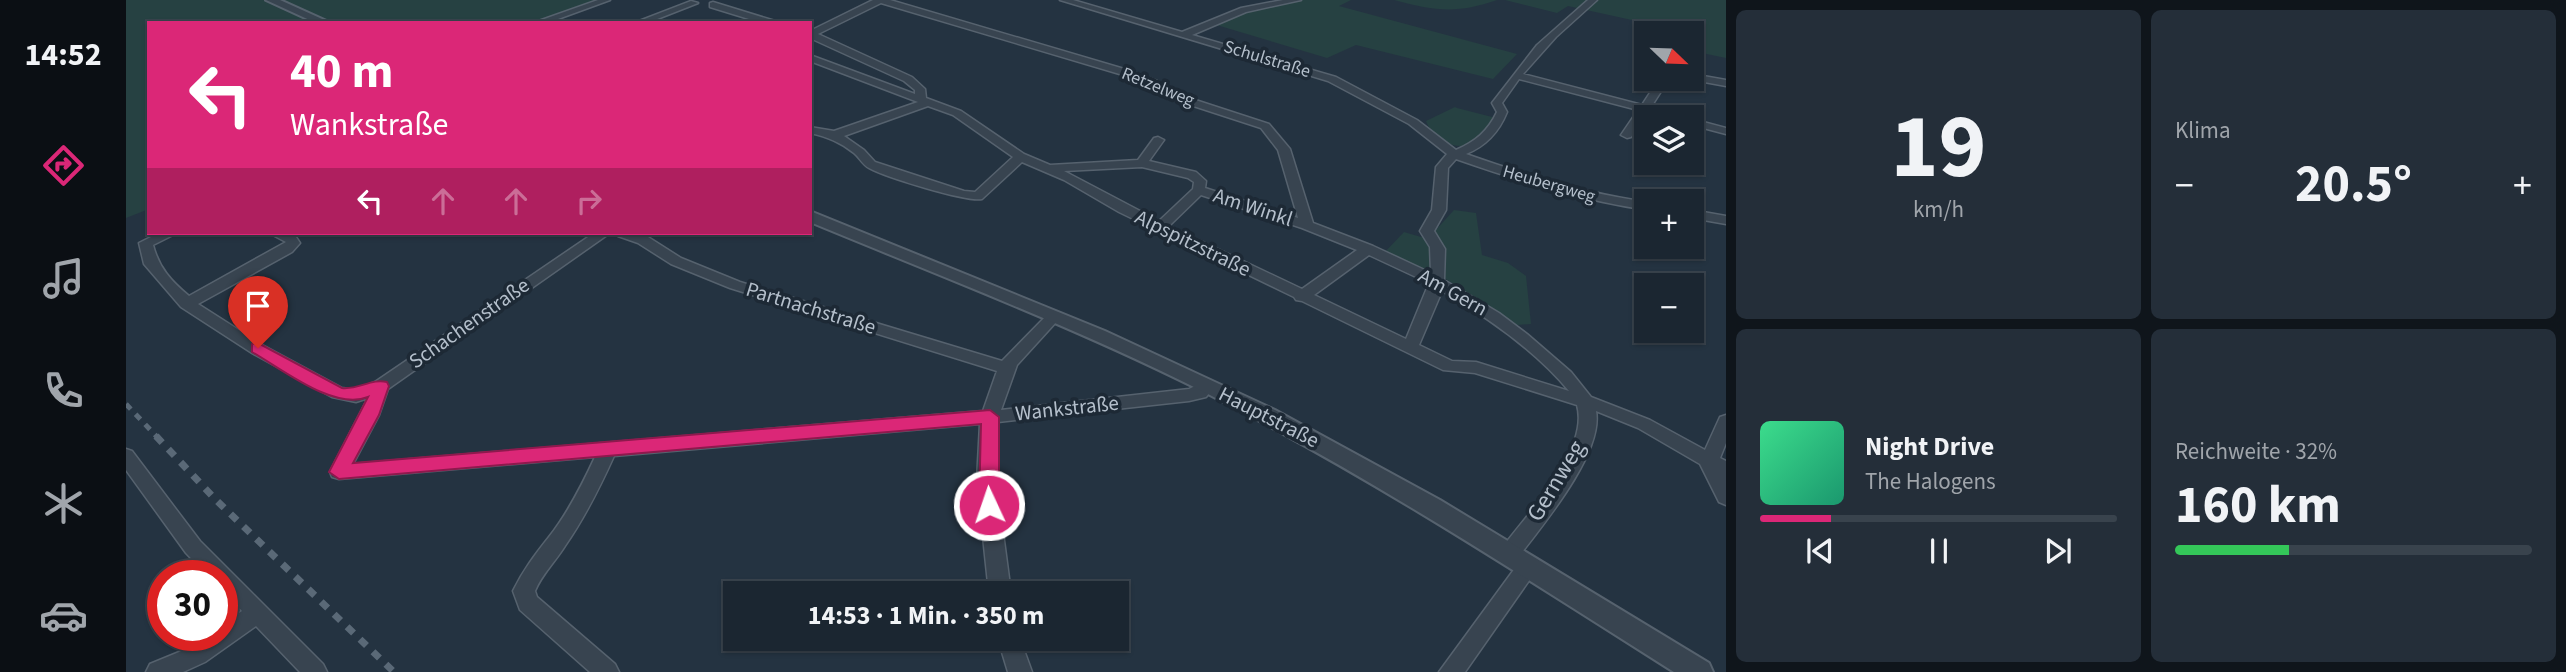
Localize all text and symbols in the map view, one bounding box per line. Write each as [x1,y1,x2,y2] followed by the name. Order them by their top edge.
[1634,21,1704,91] north arrow
[1634,21,1704,343] map controls
[24,32,102,78] text: 14:52
[1221,34,1313,84] street label: Schulstraße
[290,37,394,107] text: 40 m
[175,49,266,140] icon: left
[1118,61,1198,113] street label: Retzelweg
[1890,83,1987,212] text: 19
[290,102,448,148] text: Wankstraße
[1634,105,1704,175] button: layers
[2175,114,2231,147] text: Klima
[39,141,88,190] icon: directions
[2295,148,2412,222] text: 20.5°
[1500,159,1598,209] street label: Heubergweg
[2175,159,2194,213] text: −
[2513,159,2532,213] text: +
[1209,180,1297,234] street label: Am Winkl
[351,182,389,220] icon: left
[424,182,462,220] icon: ahead
[497,182,535,220] icon: ahead
[570,182,608,220] icon: right
[1634,189,1704,259] button: +
[1913,193,1964,226] text: km/h
[1130,202,1256,284] street label: Alpspitzstraße
[39,254,88,303] icon: music
[1413,261,1493,323] street label: Am Gern
[403,270,535,376] street label: Schachenstraße
[1634,273,1704,343] button: −
[742,274,880,342] street label: Partnachstraße
[228,276,288,348] pin
[239,287,277,325] icon: arrive
[39,366,88,415] icon: phone
[1214,379,1324,455] street label: Hauptstraße
[1014,388,1120,428] street label: Wankstraße
[1865,428,1994,465] text: Night Drive
[1518,434,1594,528] street label: Gernweg
[2175,435,2337,468] text: Reichweite · 32%
[1865,465,1996,498] text: The Halogens
[952,468,1026,542] position arrow
[2175,469,2341,543] text: 160 km
[39,479,88,528] icon: climate
[1801,532,1839,570] icon: previous
[1920,532,1958,570] icon: pause
[2039,532,2077,570] icon: next
[147,560,238,651] speed limit sign: 30
[39,591,88,640] icon: car
[808,597,1044,634] text: 14:53 · 1 Min. · 350 m

